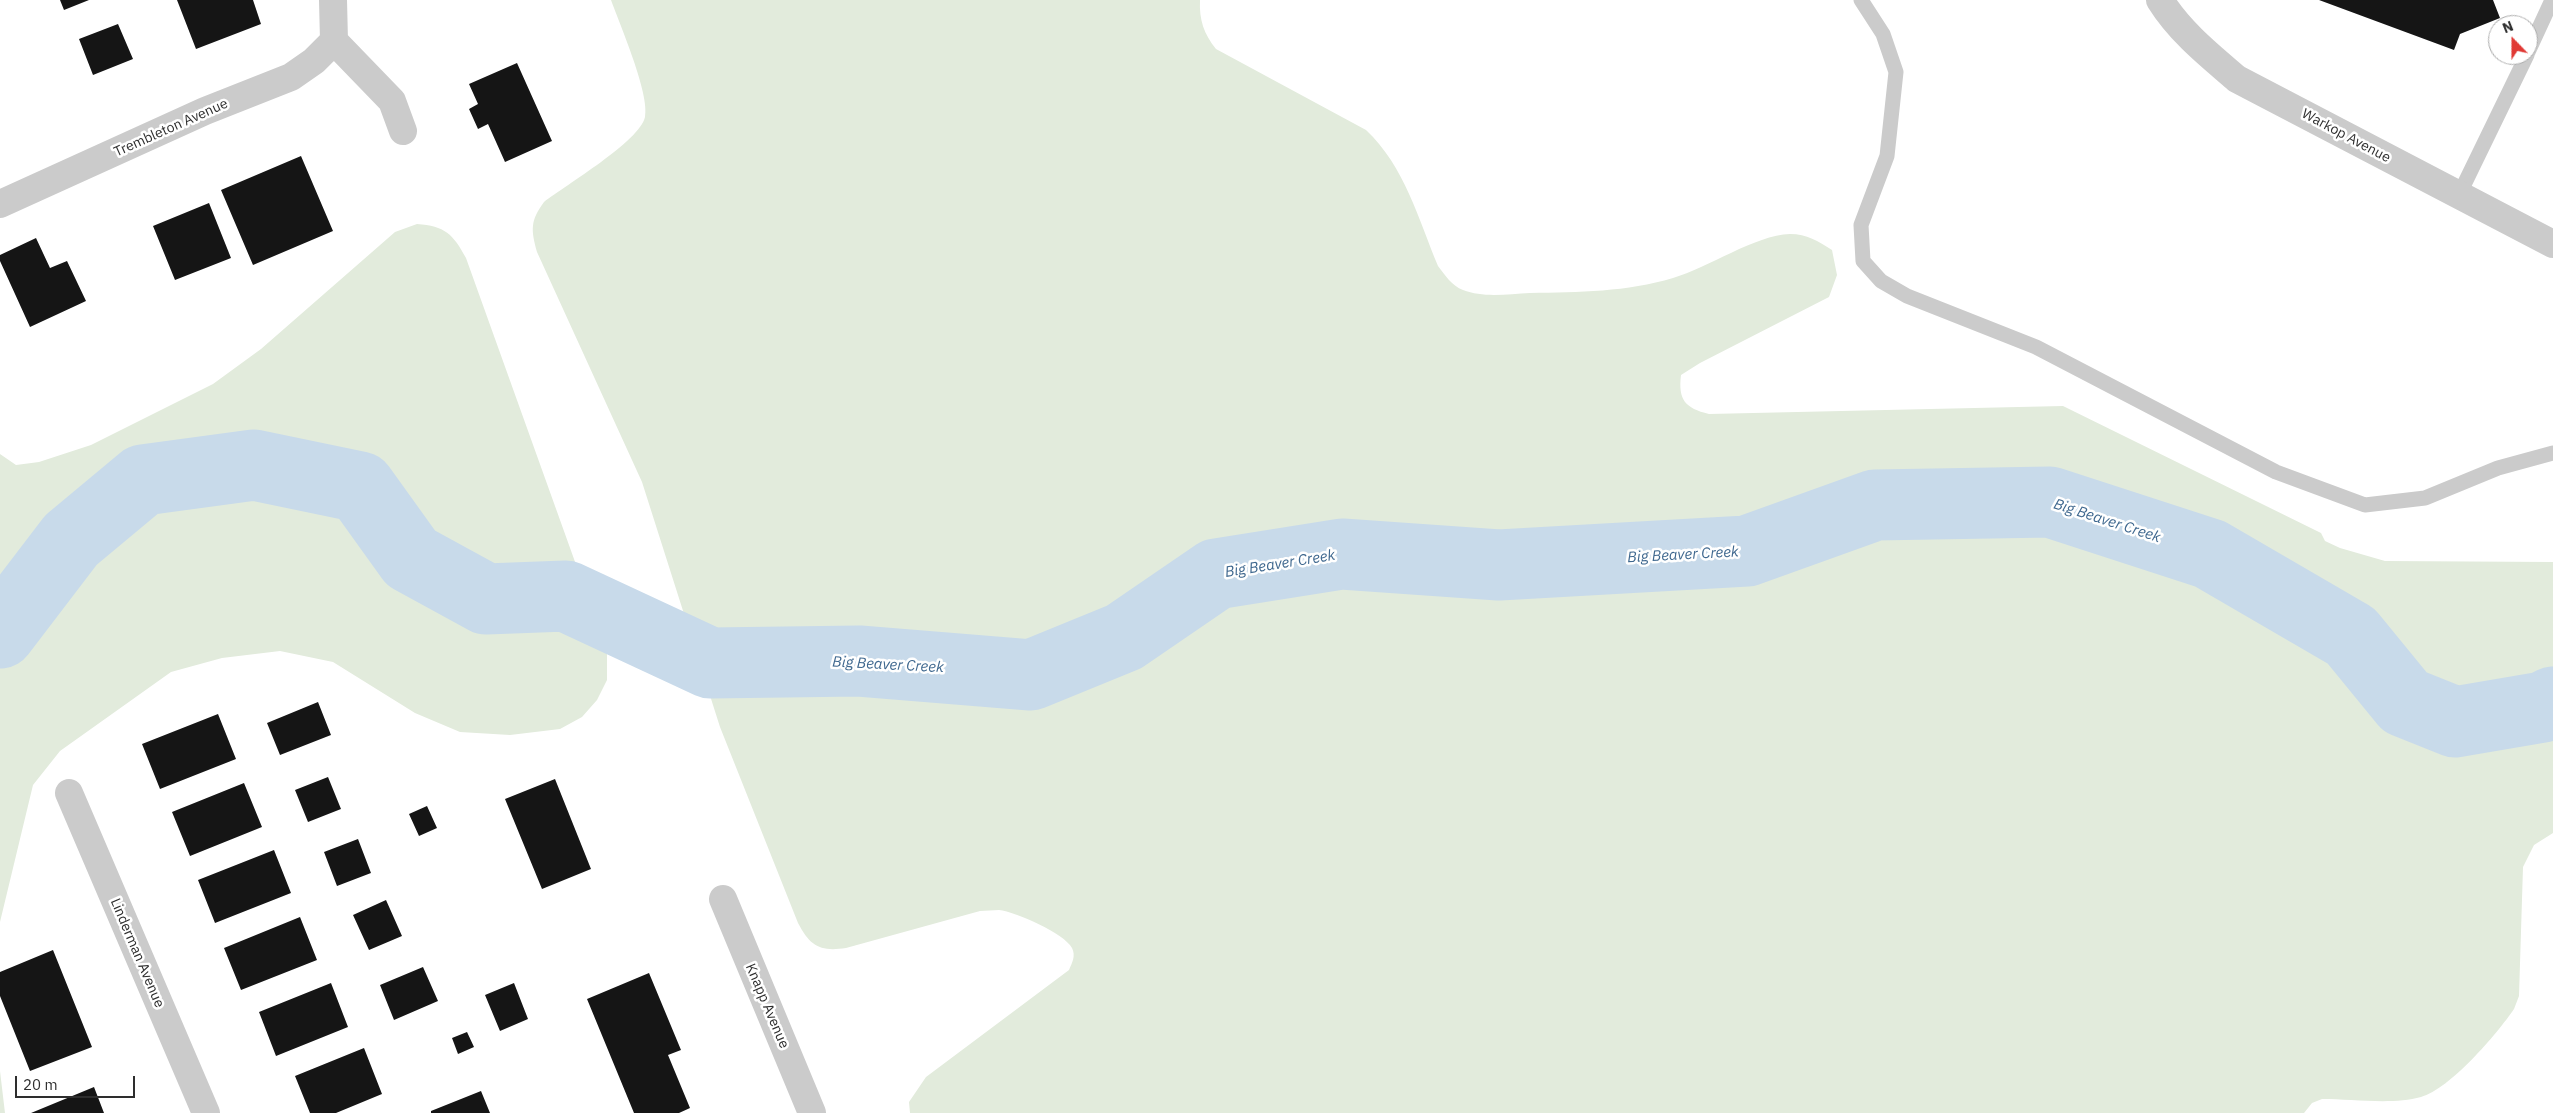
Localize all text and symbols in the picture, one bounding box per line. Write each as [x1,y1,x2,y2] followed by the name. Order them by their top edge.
[2488,15,2538,65] north arrow
[2500,17,2516,37] text: N
[112,95,230,161] street label: Trembleton Avenue
[2299,106,2393,166] street label: Warkop Avenue
[2051,495,2163,547] water label: Big Beaver Creek
[1627,543,1739,567] water label: Big Beaver Creek
[1224,546,1336,582] water label: Big Beaver Creek
[832,653,944,677] water label: Big Beaver Creek
[106,896,168,1010] street label: Linderman Avenue
[742,961,792,1051] street label: Knapp Avenue
[18,1066,138,1098] scale bar
[23,1075,58,1094] text: 20 m

